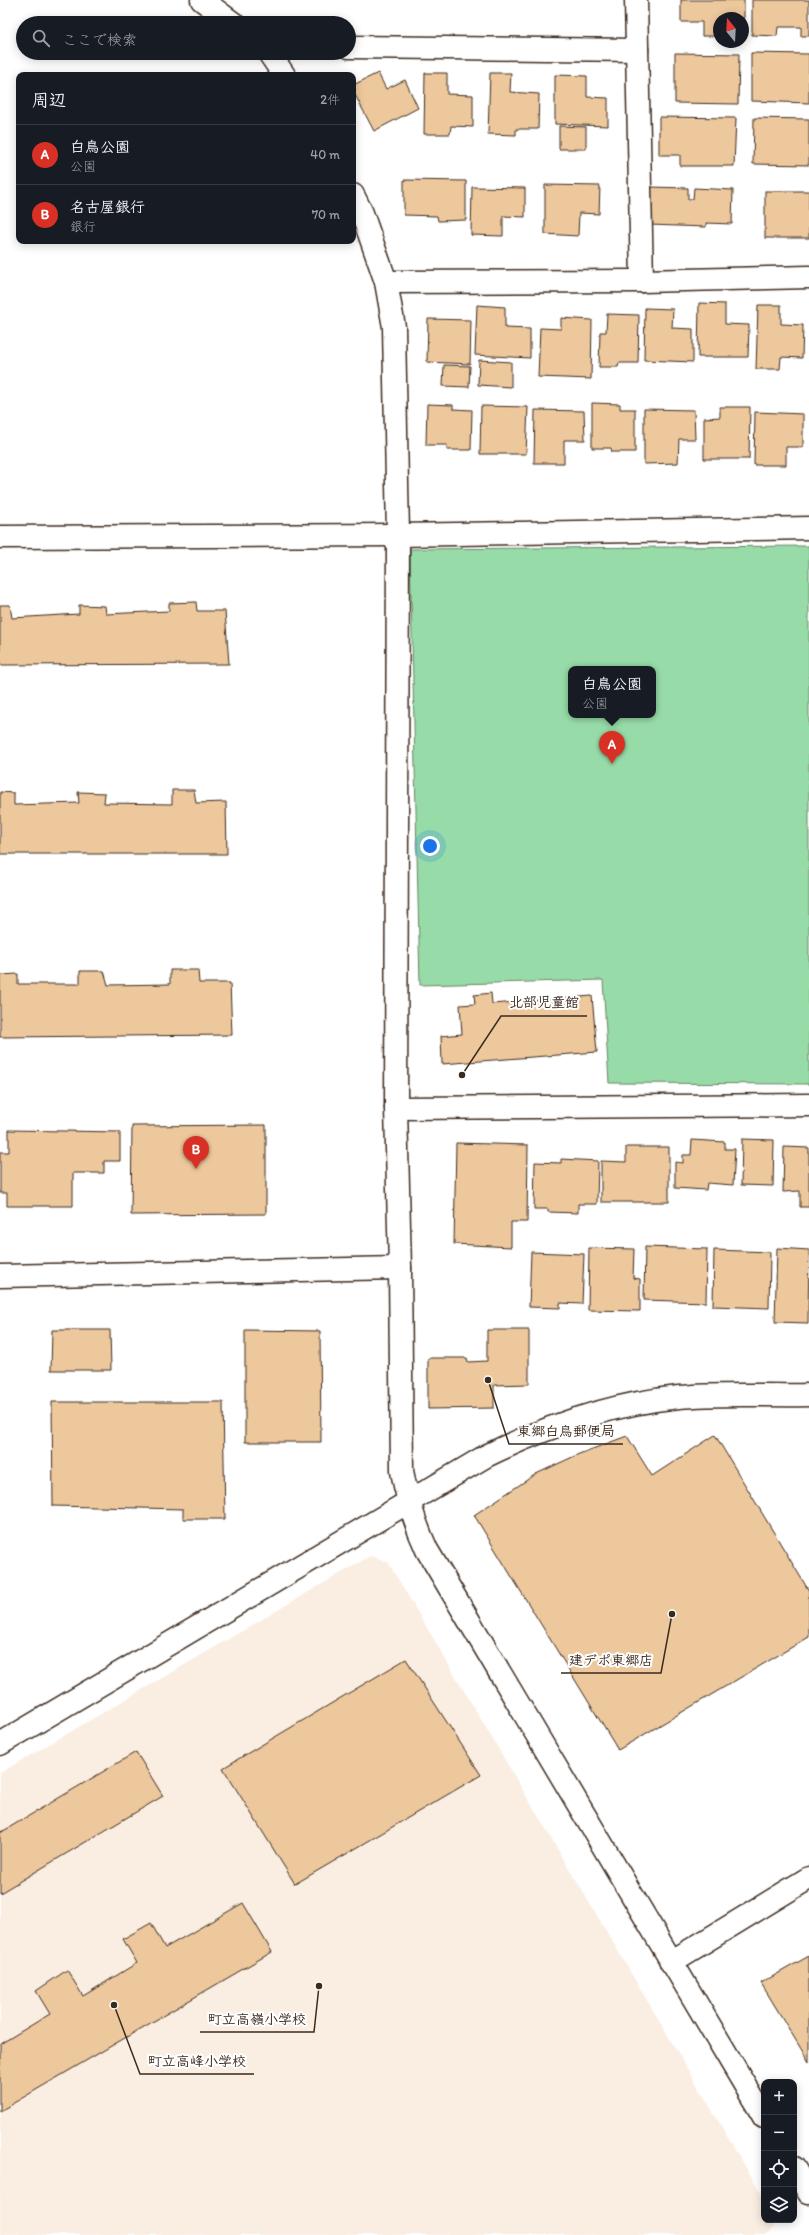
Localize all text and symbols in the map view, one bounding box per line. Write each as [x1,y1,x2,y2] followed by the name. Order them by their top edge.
[713,12,749,48] north arrow
[16,16,356,60] search box
[30,27,52,49] icon: search
[62,31,137,49] text: ここで検索
[32,90,66,110] text: 周辺
[320,92,340,107] text: 2件
[70,138,130,156] text: 白鳥公園
[41,147,49,162] text: A
[310,147,340,162] text: 40 m
[70,159,96,174] text: 公園
[70,198,145,216] text: 名古屋銀行
[41,207,49,222] text: B
[312,207,340,222] text: 70 m
[70,219,96,234] text: 銀行
[568,666,656,718] popup
[582,675,642,693] text: 白鳥公園
[582,696,608,711] text: 公園
[599,731,625,764] pin: A
[420,836,440,856] your location
[501,990,587,1016] callout: 北部児童館
[509,994,579,1011] text: 北部児童館
[183,1136,209,1169] pin: B
[509,1418,623,1444] callout: 東郷白鳥郵便局
[517,1423,615,1440] text: 東郷白鳥郵便局
[561,1647,661,1673] callout: 建デポ東郷店
[569,1652,653,1669] text: 建デポ東郷店
[200,2006,314,2032] callout: 町立高嶺小学校
[208,2011,306,2028] text: 町立高嶺小学校
[140,2048,254,2074] callout: 町立高峰小学校
[148,2053,246,2070] text: 町立高峰小学校
[761,2079,797,2223] map controls
[761,2079,797,2115] button: +
[761,2115,797,2151] button: −
[761,2151,797,2187] button: locate
[761,2187,797,2223] button: layers

